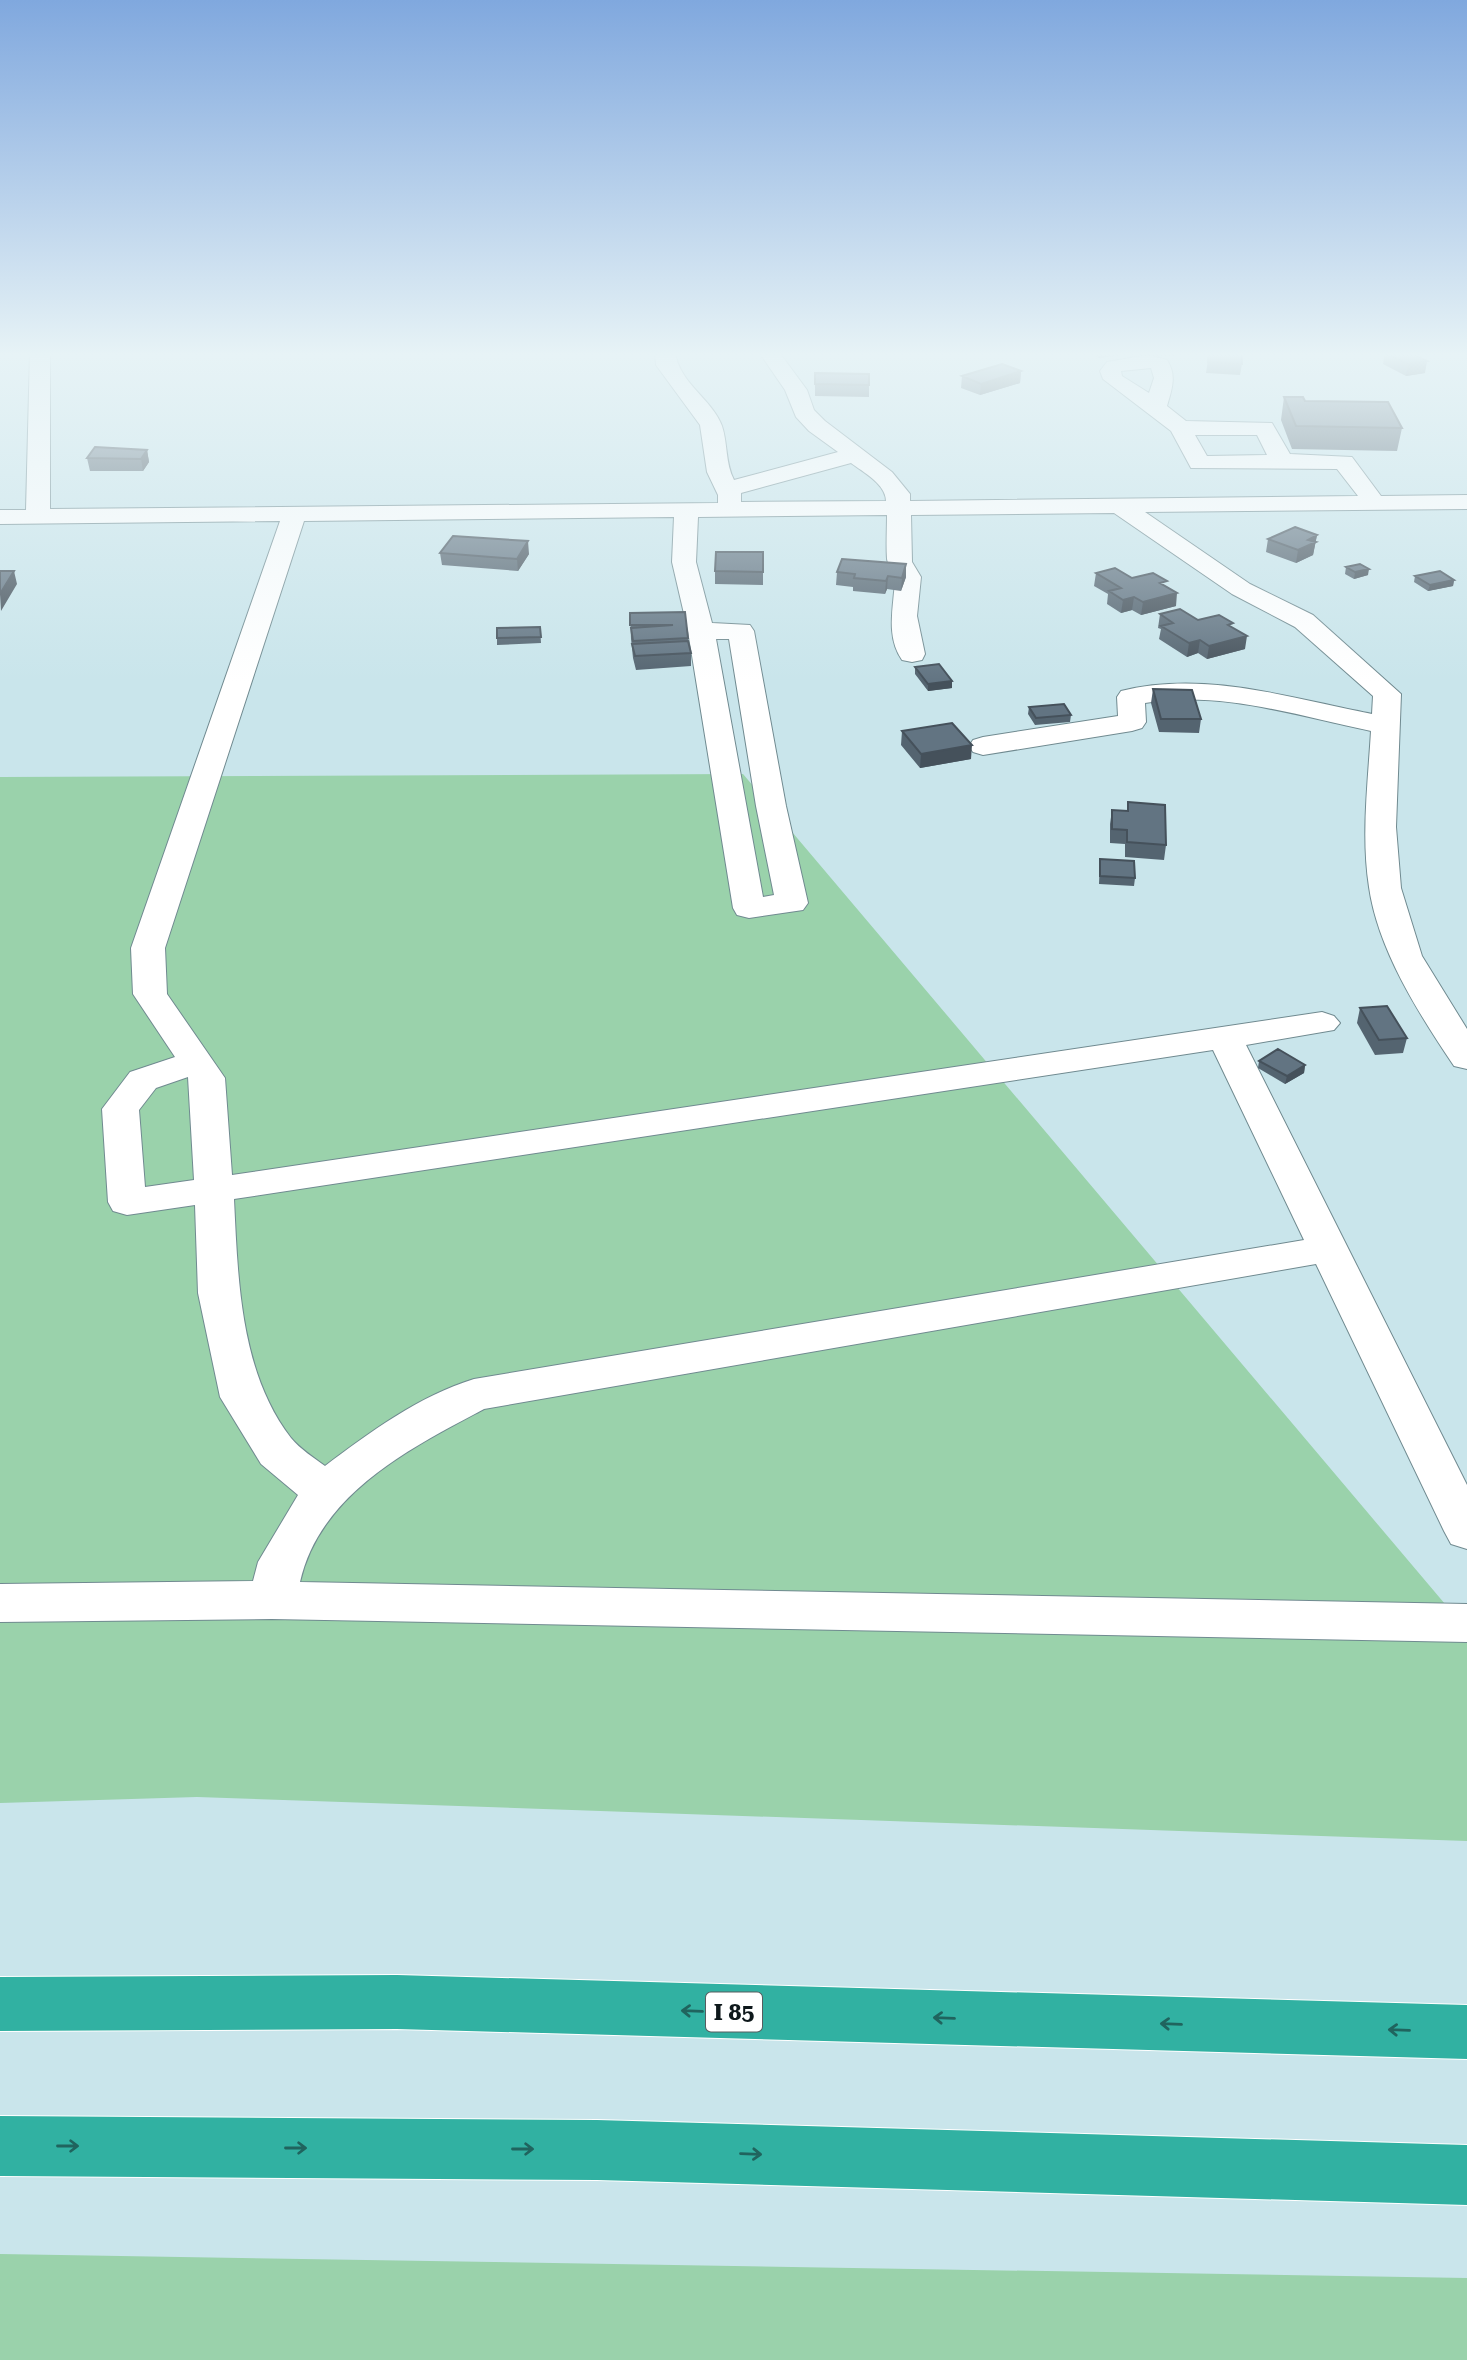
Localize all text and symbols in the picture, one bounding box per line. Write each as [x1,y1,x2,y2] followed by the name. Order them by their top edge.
[706,1993,762,2032] road number: I 85
[681,2004,704,2017] one-way arrow
[933,2011,956,2024] one-way arrow
[1160,2017,1183,2031] one-way arrow
[1388,2024,1411,2037] one-way arrow
[56,2139,79,2153] one-way arrow
[284,2141,307,2155] one-way arrow
[511,2142,534,2156] one-way arrow
[739,2148,762,2161] one-way arrow

